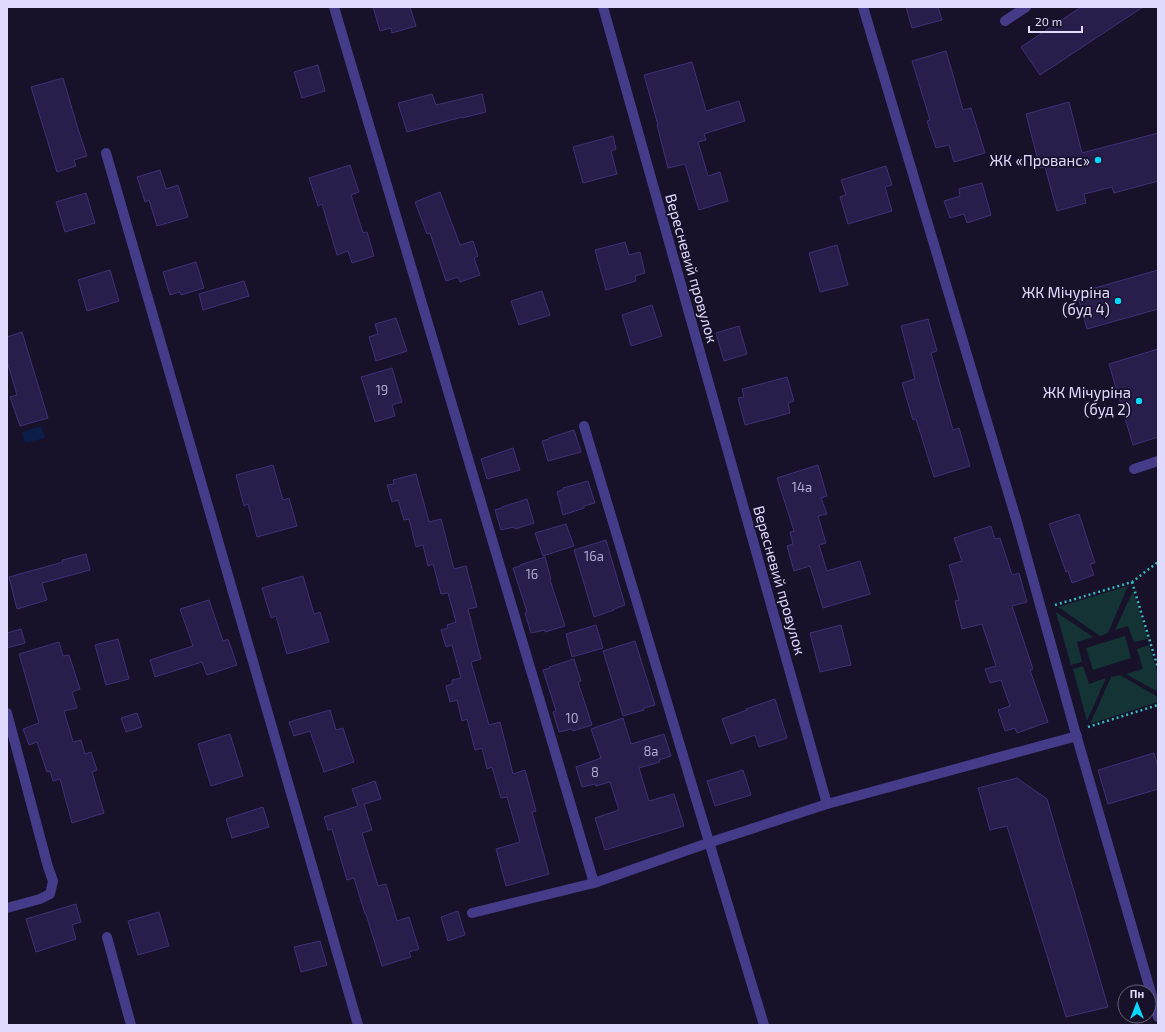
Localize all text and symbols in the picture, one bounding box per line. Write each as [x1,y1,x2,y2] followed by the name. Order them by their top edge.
[1029,8,1082,34] scale bar
[1035,14,1062,28] text: 20 m
[989,151,1090,169] place label: ЖК «Прованс»
[1093,155,1103,165] marker: ЖК «Прованс»
[661,191,722,345] street label: Вересневий провулок
[1022,283,1110,319] place label: ЖК Мічуріна (буд 4)
[1113,296,1123,306] marker: ЖК Мічуріна (буд 4)
[376,382,388,398] house number: 19
[1043,383,1131,419] place label: ЖК Мічуріна (буд 2)
[1134,396,1144,406] marker: ЖК Мічуріна (буд 2)
[792,479,812,495] house number: 14а
[749,503,810,657] street label: Вересневий провулок
[584,548,604,564] house number: 16а
[526,566,538,582] house number: 16
[565,710,579,726] house number: 10
[643,743,659,759] house number: 8а
[591,764,599,780] house number: 8
[1117,984,1157,1024] north arrow
[1130,987,1144,1000] text: Пн

